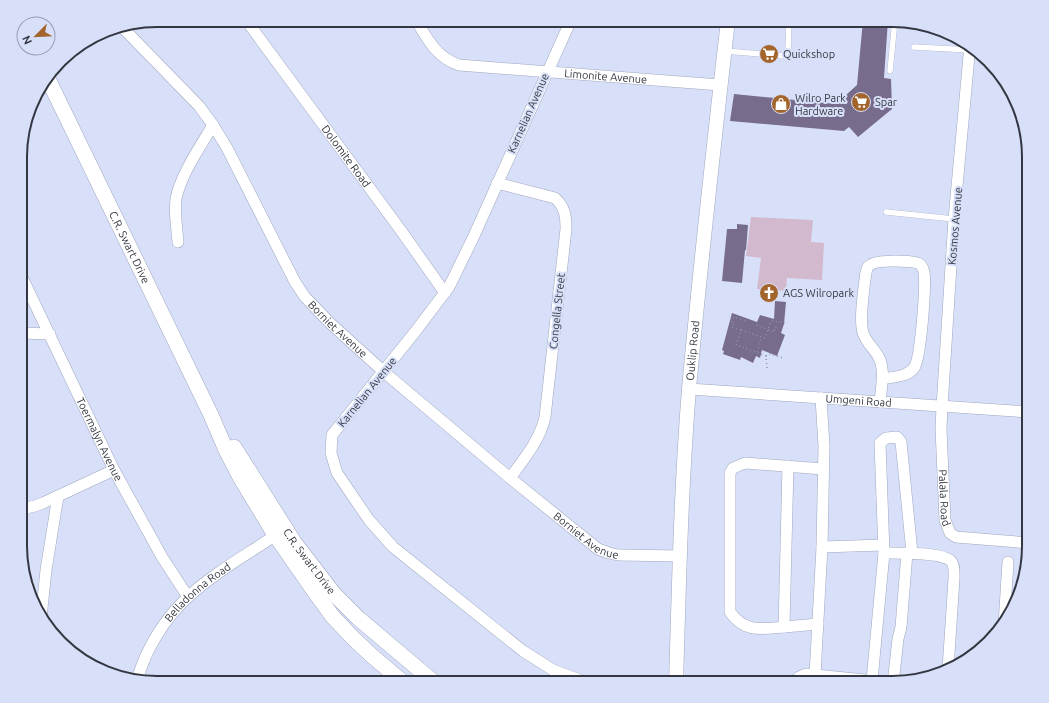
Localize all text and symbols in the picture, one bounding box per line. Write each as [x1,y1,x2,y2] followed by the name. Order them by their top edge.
[16,16,56,56] north arrow
[20,34,34,46] text: N
[758,43,780,65] supermarket icon: Quickshop
[783,48,835,60] place label: Quickshop
[564,67,648,85] street label: Limonite Avenue
[505,71,551,155] street label: Karnelian Avenue
[850,91,872,113] supermarket icon: Spar
[795,92,846,117] place label: Wilro Park Hardware
[770,93,792,115] shop icon: Wilro Park Hardware
[875,96,898,108] place label: Spar
[319,123,373,189] street label: Dolomite Road
[946,187,964,265] street label: Kosmos Avenue
[107,209,152,285] street label: C.R. Swart Drive
[547,272,567,350] street label: Congella Street
[758,282,780,304] church icon: AGS Wilropark
[783,287,854,299] place label: AGS Wilropark
[306,298,370,360] street label: Borniet Avenue
[684,320,701,381] street label: Ouklip Road
[335,355,399,429] street label: Karnelian Avenue
[825,392,892,409] street label: Umgeni Road
[74,395,125,483] street label: Toermalyn Avenue
[937,469,953,528] street label: Palala Road
[551,510,620,561] street label: Borniet Avenue
[281,526,338,597] street label: C.R. Swart Drive
[162,560,233,624] street label: Belladonna Road

